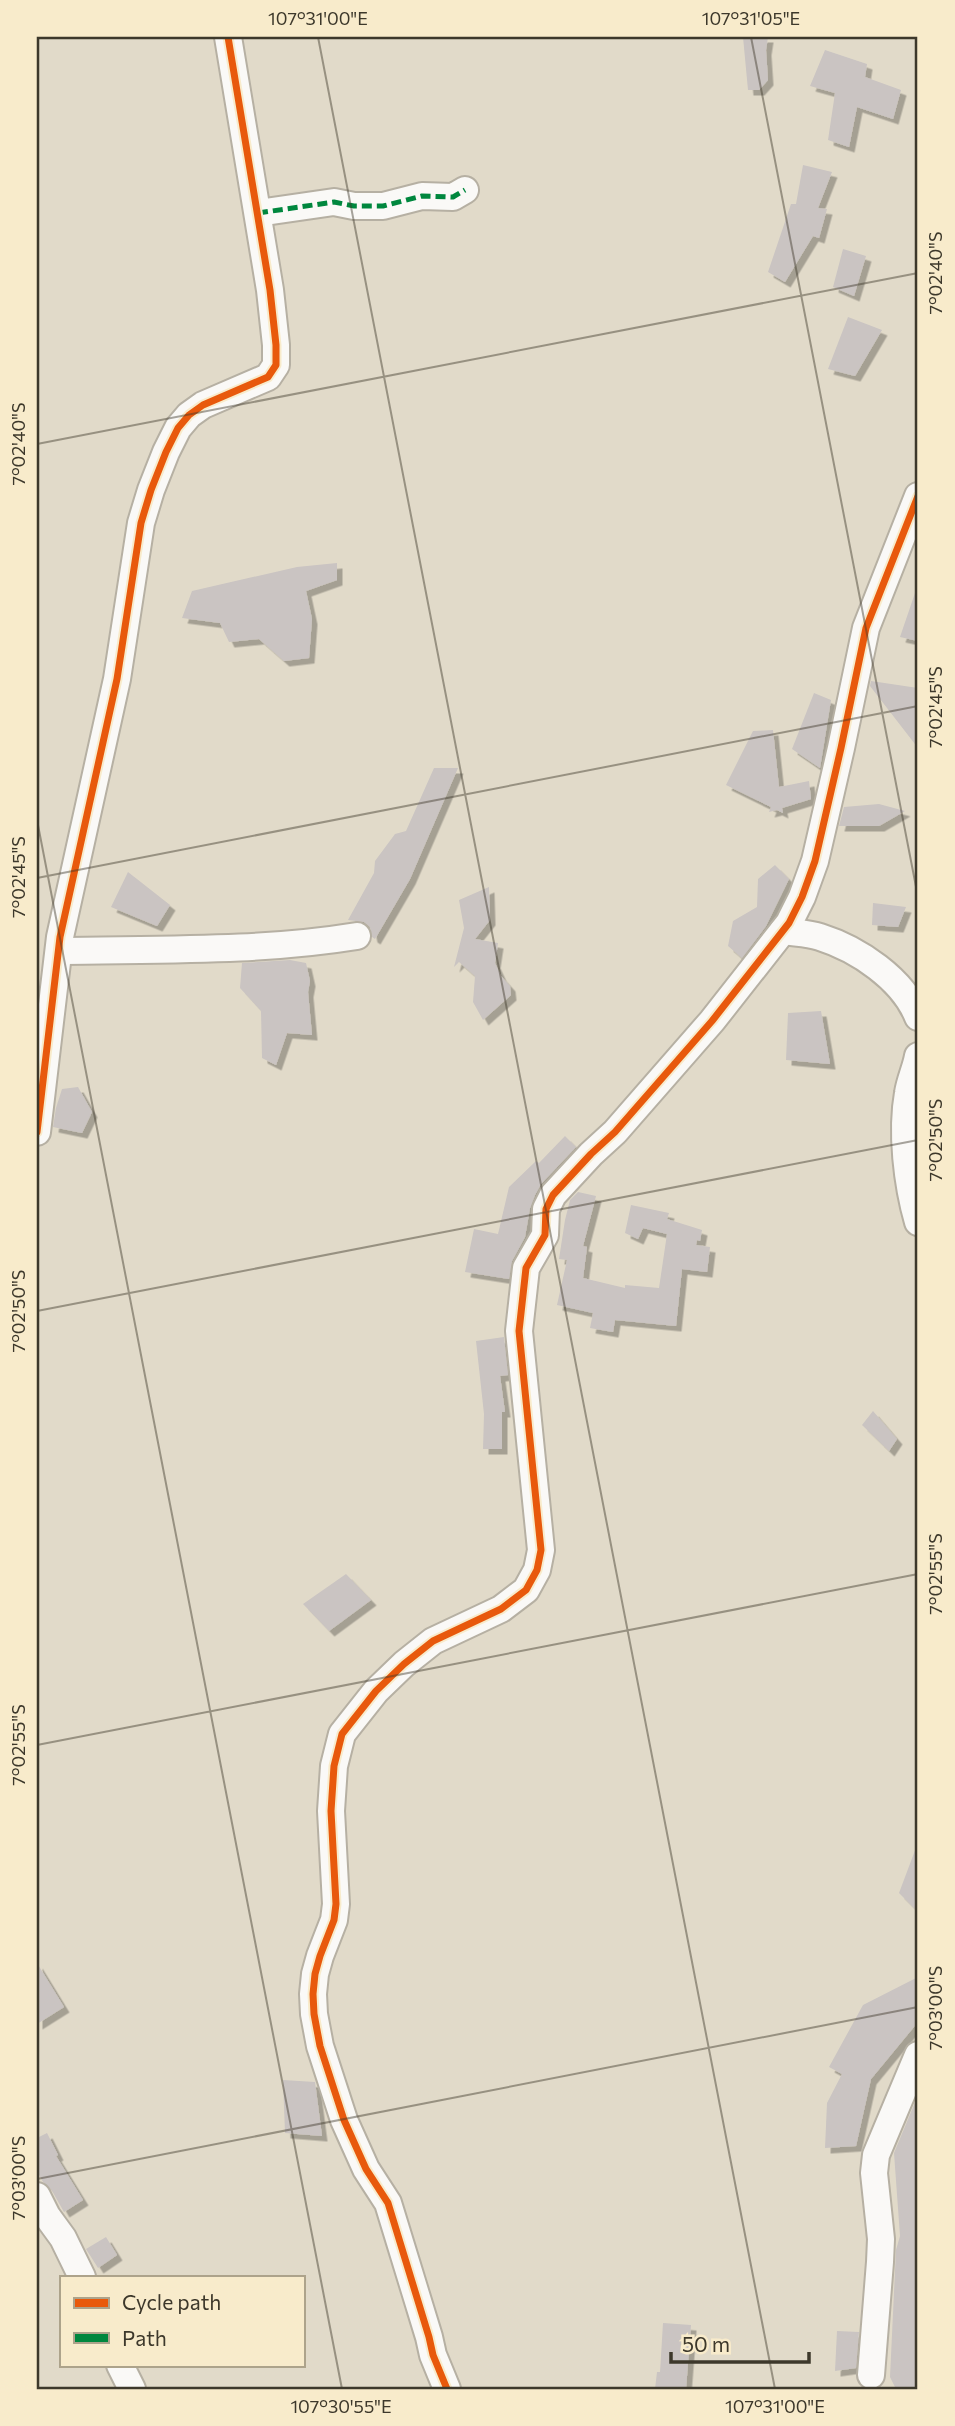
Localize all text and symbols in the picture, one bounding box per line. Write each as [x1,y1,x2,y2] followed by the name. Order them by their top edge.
[268,7,368,29] text: 107°31'00"E
[702,7,800,29] text: 107°31'05"E
[924,231,946,315] text: 7°02'40"S
[7,402,29,486] text: 7°02'40"S
[924,666,946,748] text: 7°02'45"S
[7,836,29,918] text: 7°02'45"S
[924,1099,946,1181] text: 7°02'50"S
[7,1270,29,1352] text: 7°02'50"S
[924,1533,946,1615] text: 7°02'55"S
[7,1704,29,1786] text: 7°02'55"S
[924,1966,946,2050] text: 7°03'00"S
[7,2136,29,2220] text: 7°03'00"S
[60,2276,304,2366] legend
[122,2289,221,2314] text: Cycle path
[671,2321,810,2365] scale bar
[122,2325,167,2350] text: Path
[682,2331,730,2356] text: 50 m
[290,2395,392,2417] text: 107°30'55"E
[725,2395,825,2417] text: 107°31'00"E

